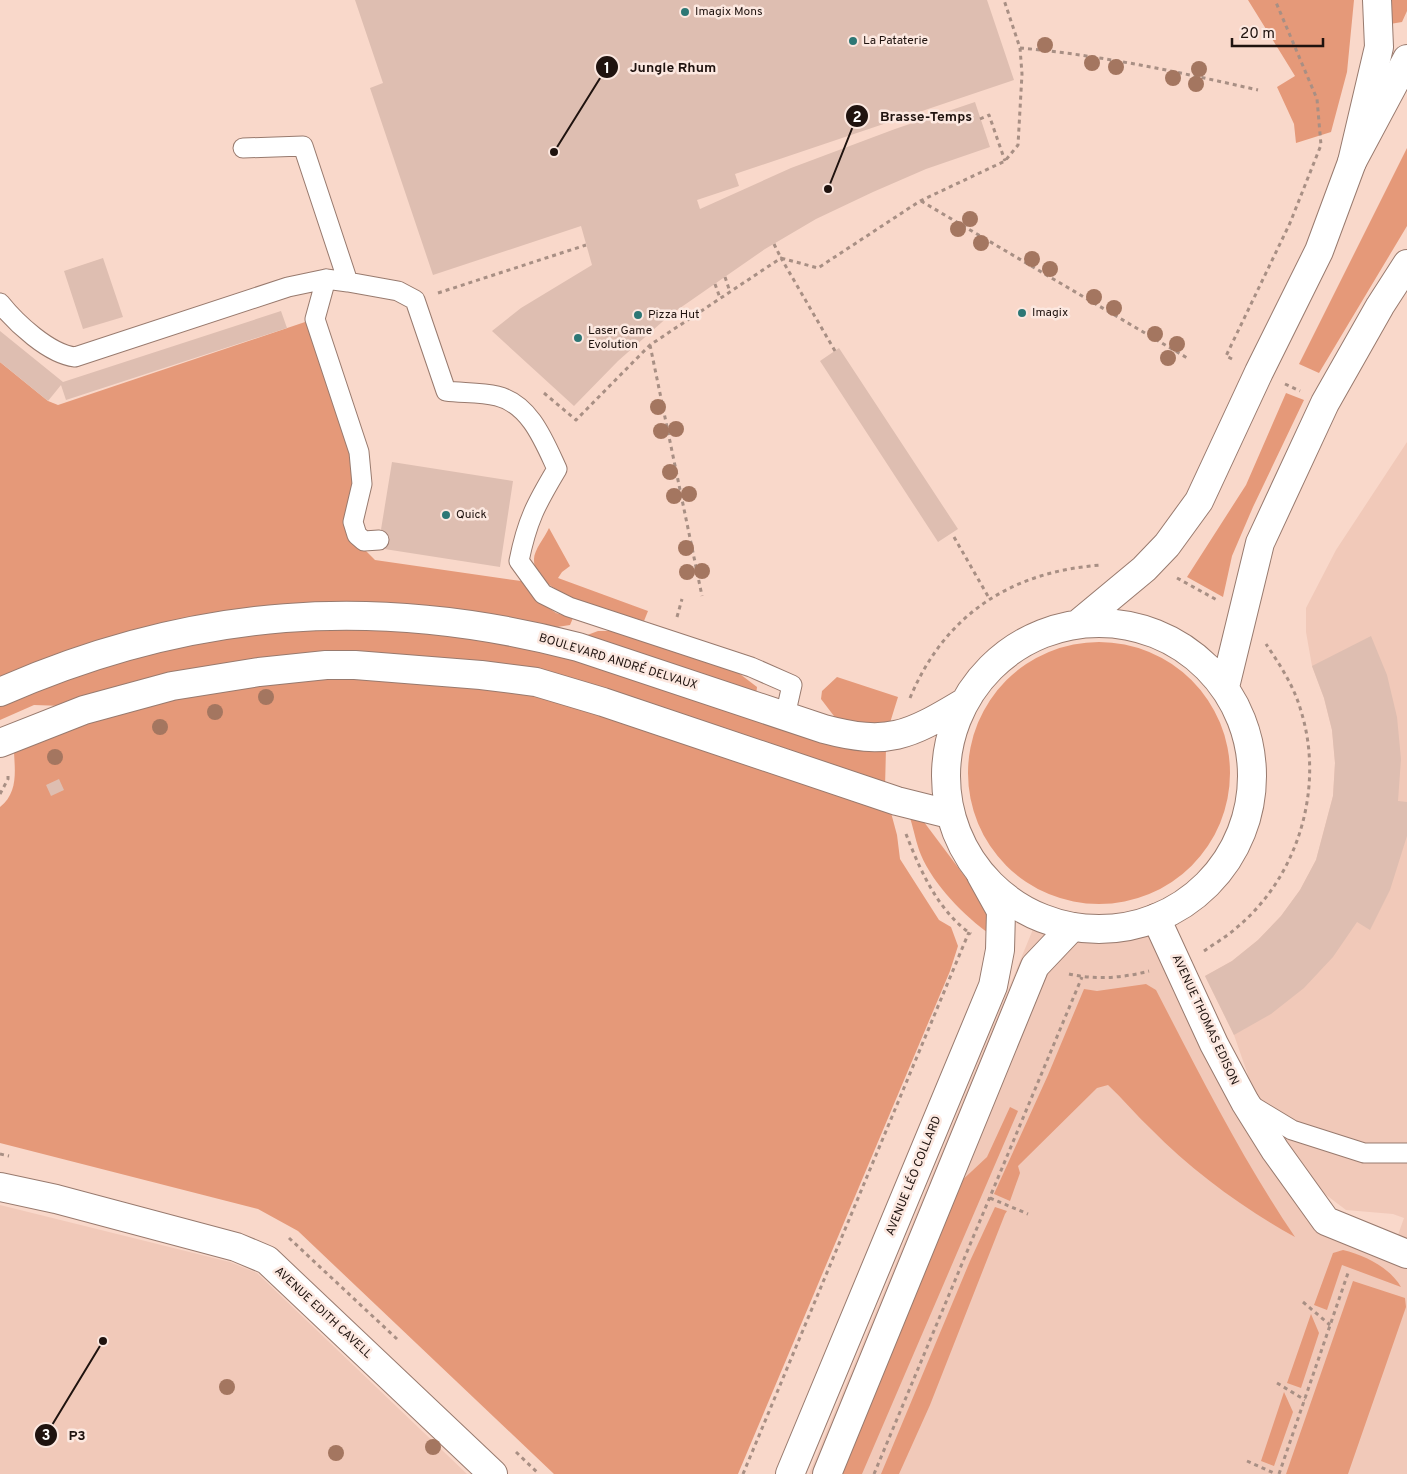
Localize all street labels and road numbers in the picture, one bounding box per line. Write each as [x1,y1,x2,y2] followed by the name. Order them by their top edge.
[537,630,699,694] street label: BOULEVARD ANDRÉ DELVAUX
[1168,952,1242,1088] street label: AVENUE THOMAS EDISON
[883,1114,945,1238] street label: AVENUE LÉO COLLARD
[271,1264,375,1363] street label: AVENUE EDITH CAVELL

